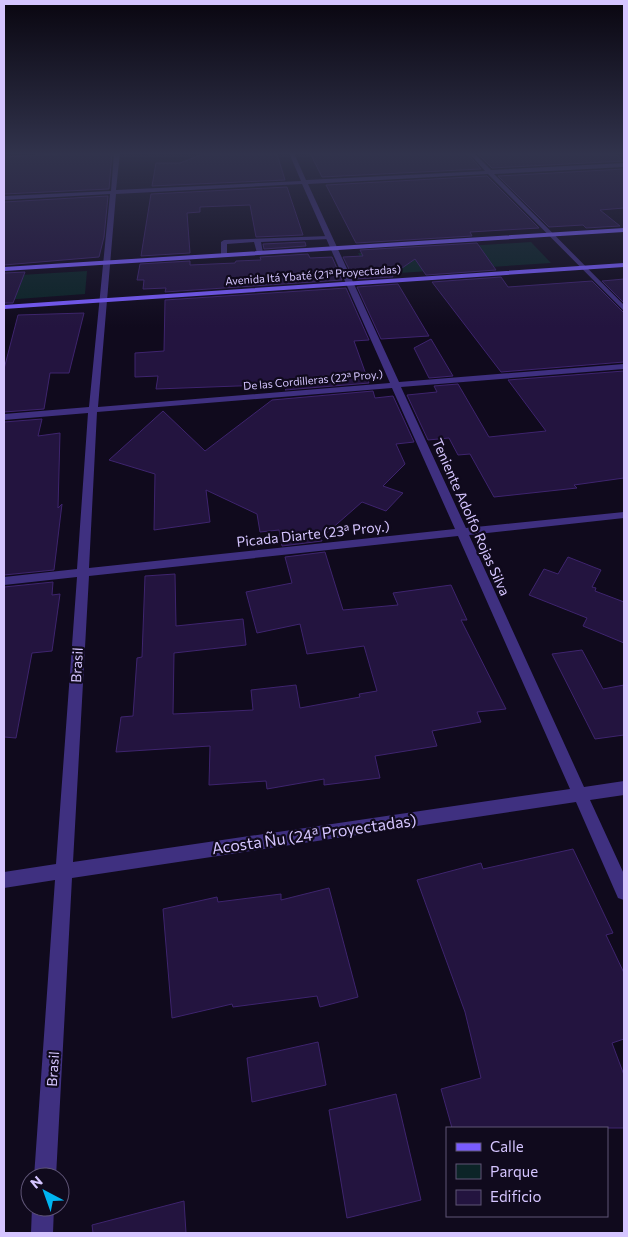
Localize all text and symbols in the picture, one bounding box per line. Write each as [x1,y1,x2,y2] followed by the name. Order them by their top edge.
[225,262,401,287] street label: Avenida Itá Ybaté (21ª Proyectadas)
[243,367,383,392] street label: De las Cordilleras (22ª Proy.)
[429,435,514,598] street label: Teniente Adolfo Rojas Silva
[235,517,390,550] street label: Picada Diarte (23ª Proy.)
[67,647,86,683] street label: Brasil
[210,810,417,857] street label: Acosta Ñu (24ª Proyectadas)
[43,1051,62,1087] street label: Brasil
[446,1127,608,1217] legend
[490,1137,524,1155] text: Calle
[490,1162,538,1180] text: Parque
[20,1167,70,1217] north arrow
[27,1172,46,1192] text: N
[490,1187,541,1205] text: Edificio

